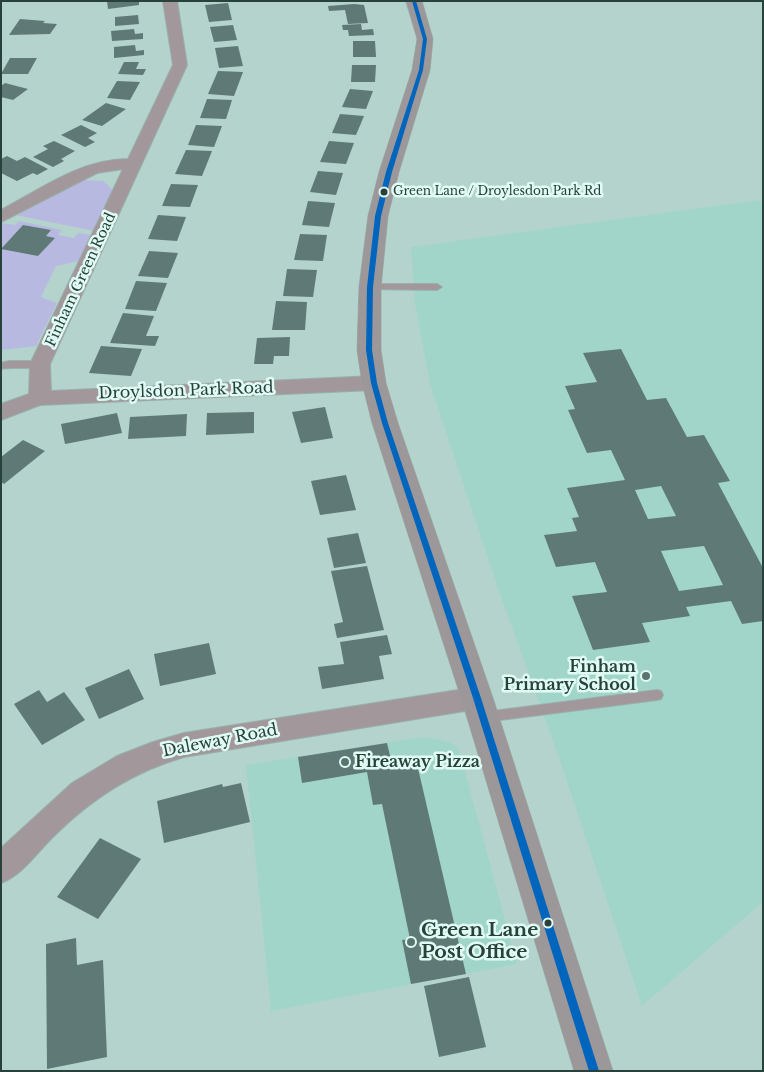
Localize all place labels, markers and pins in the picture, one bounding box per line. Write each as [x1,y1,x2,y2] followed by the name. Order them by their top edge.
[393,185,601,199] place label: Green Lane / Droylesdon Park Rd
[379,187,389,197] marker: Green Lane / Droylesdon Park Rd
[503,657,636,695] place label: Finham Primary School
[640,670,652,682] marker: Finham Primary School
[355,752,480,772] place label: Fireaway Pizza
[339,756,351,768] marker: Fireaway Pizza
[543,918,553,928] unlabelled marker
[421,920,538,964] place label: Green Lane Post Office
[405,936,417,948] marker: Green Lane Post Office

